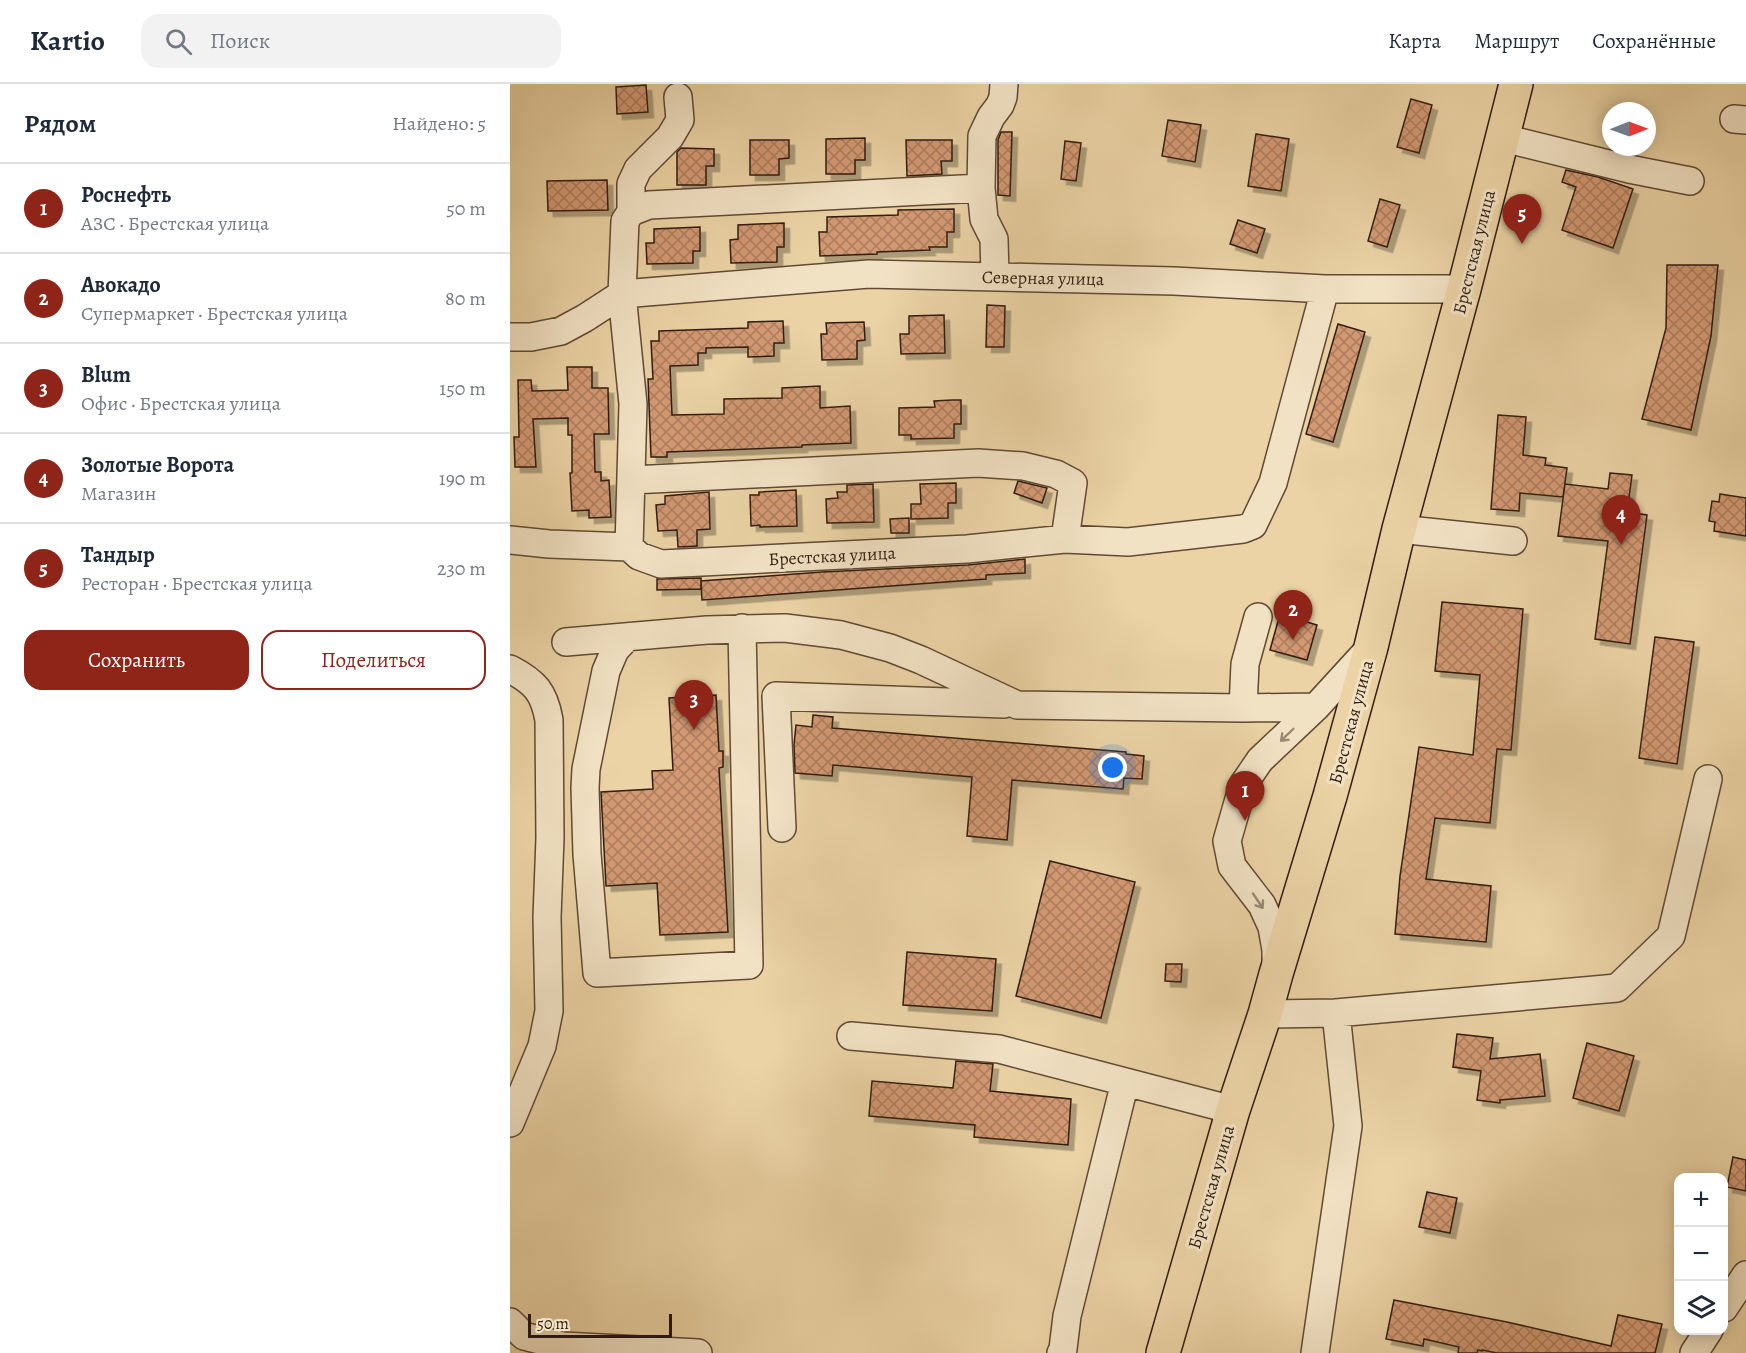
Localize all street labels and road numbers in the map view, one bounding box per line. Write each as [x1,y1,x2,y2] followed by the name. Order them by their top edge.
[1447,187,1501,317] street label: Брестская улица
[982,265,1105,291] street label: Северная улица
[768,541,897,571] street label: Брестская улица
[1323,657,1379,787] street label: Брестская улица
[1182,1122,1240,1252] street label: Брестская улица

